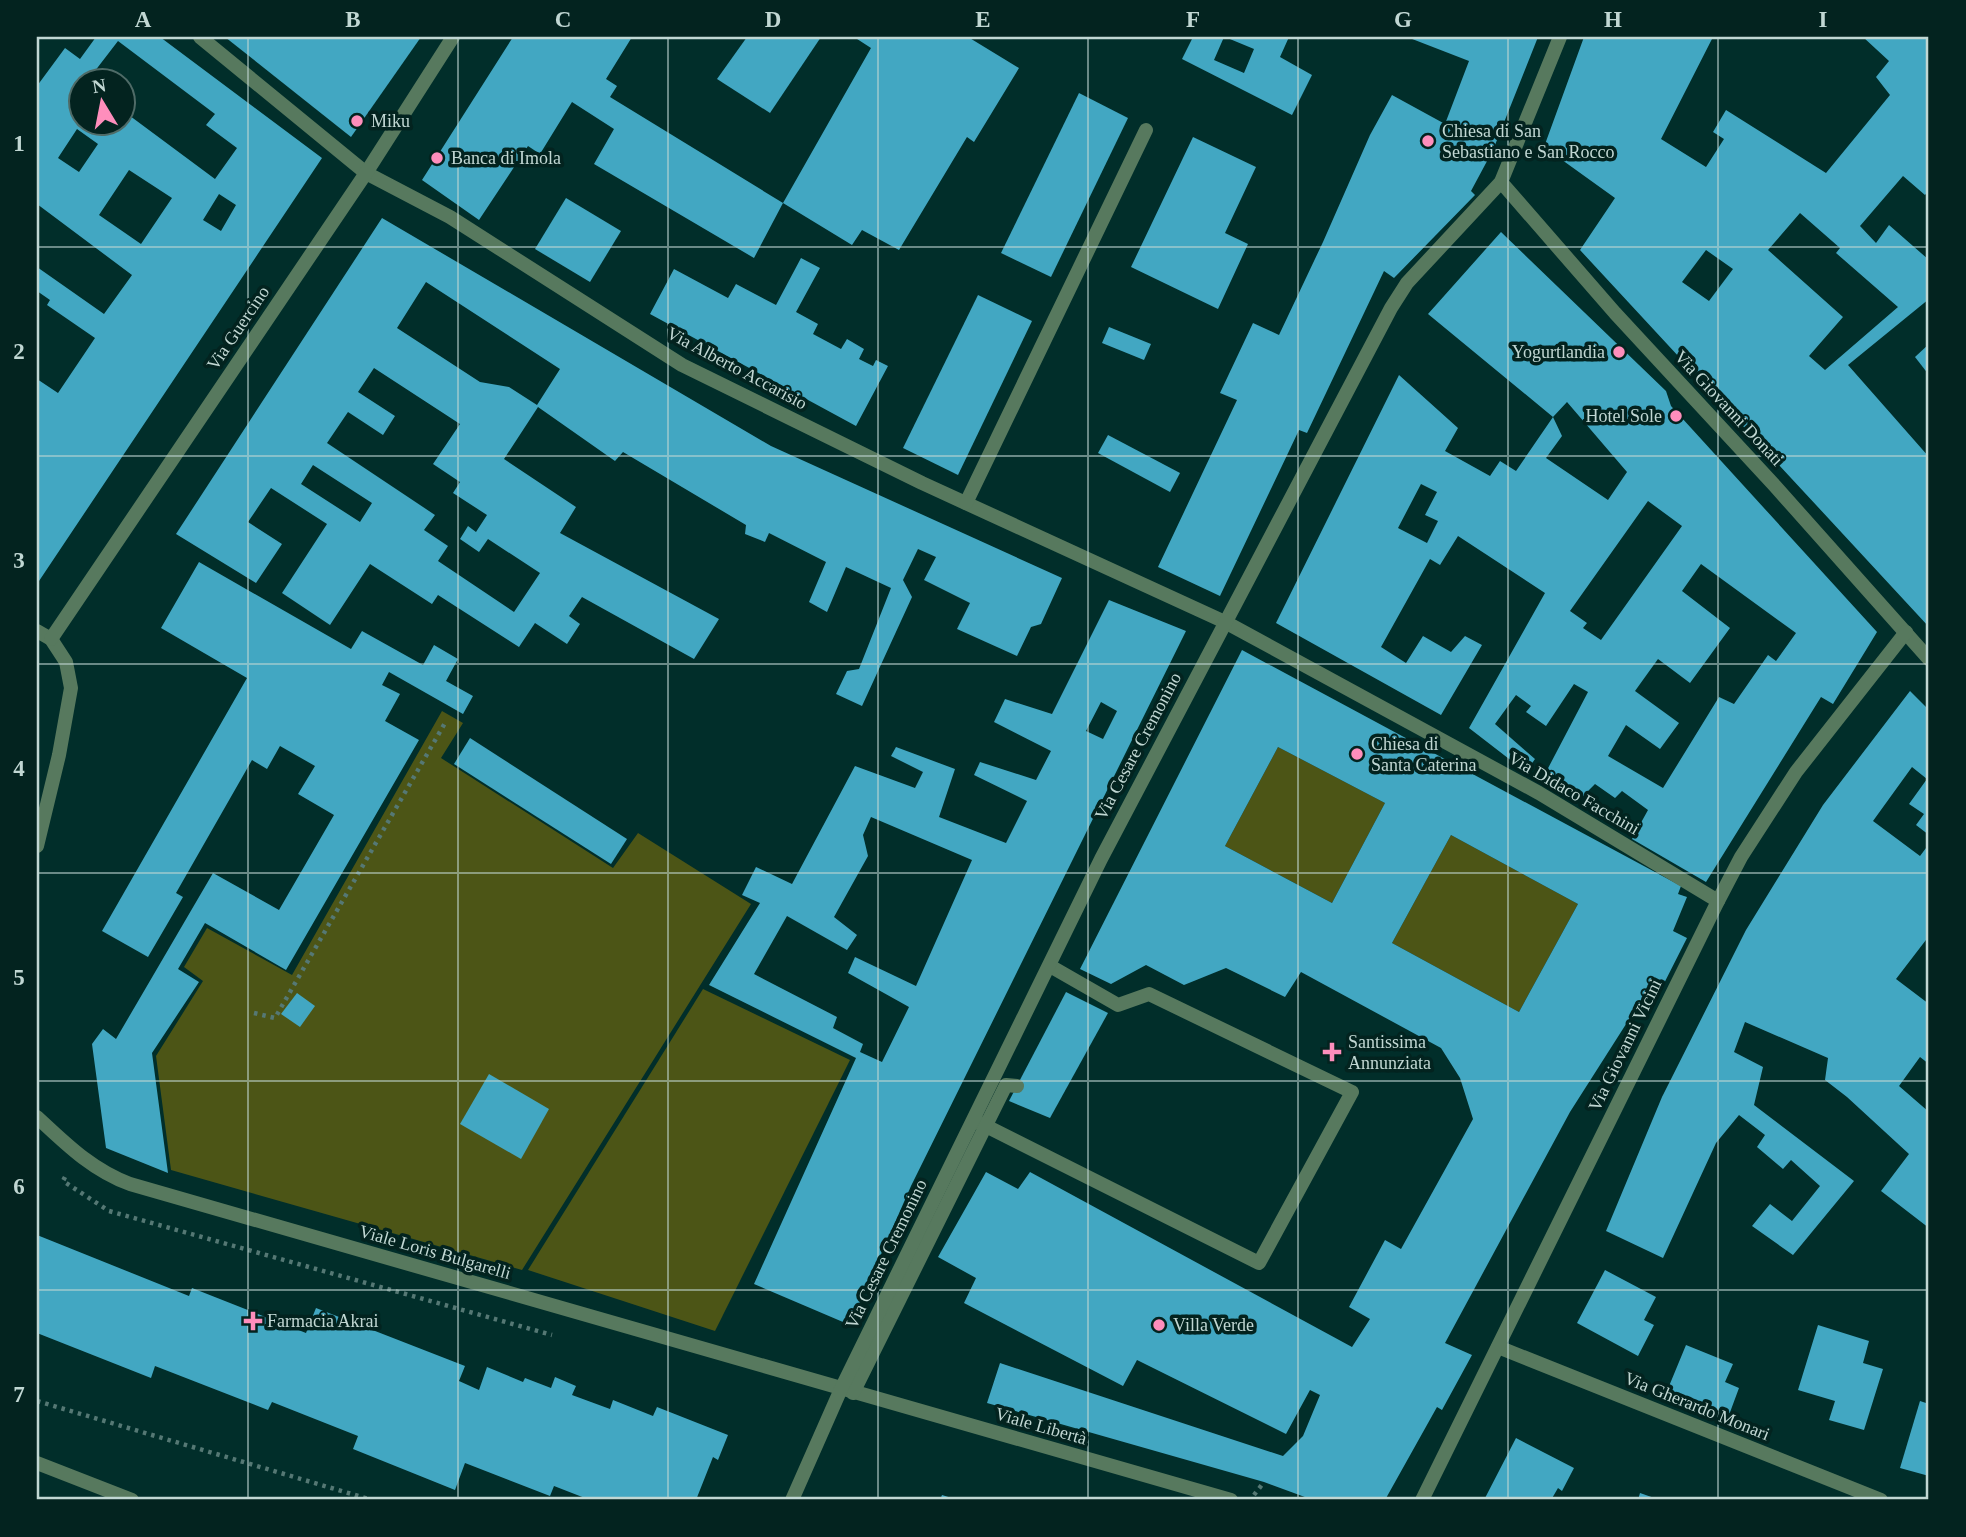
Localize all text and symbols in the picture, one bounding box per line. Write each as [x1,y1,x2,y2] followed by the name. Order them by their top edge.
[135,7,152,32] text: A
[345,7,361,32] text: B
[555,7,571,32] text: C
[765,7,781,32] text: D
[975,7,991,32] text: E
[1186,7,1200,32] text: F
[1394,7,1412,32] text: G
[1604,7,1622,32] text: H
[1819,7,1828,32] text: I
[66,66,136,136] north arrow
[91,74,108,97] text: N
[371,111,410,131] place label: Miku
[349,113,365,129] marker: Miku
[1442,121,1614,162] place label: Chiesa di San Sebastiano e San Rocco
[13,131,25,156] text: 1
[1420,133,1436,149] marker: Chiesa di San Sebastiano e San Rocco
[451,148,561,168] place label: Banca di Imola
[429,150,445,166] marker: Banca di Imola
[203,282,273,374] street label: Via Guercino
[663,323,811,413] street label: Via Alberto Accarisio
[13,339,25,364] text: 2
[1512,342,1605,362] place label: Yogurtlandia
[1611,344,1627,360] marker: Yogurtlandia
[1671,346,1787,470] street label: Via Giovanni Donati
[1586,406,1662,426] place label: Hotel Sole
[1668,408,1684,424] marker: Hotel Sole
[13,548,25,573] text: 3
[1091,669,1185,823] street label: Via Cesare Cremonino
[1371,734,1476,775] place label: Chiesa di Santa Caterina
[1349,746,1365,762] marker: Chiesa di Santa Caterina
[1505,747,1643,839] street label: Via Didaco Facchini
[13,756,25,781] text: 4
[13,965,25,990] text: 5
[1584,976,1666,1114] street label: Via Giovanni Vicini
[1348,1032,1431,1073] place label: Santissima Annunziata
[1322,1042,1342,1062] marker: Santissima Annunziata
[13,1174,25,1199] text: 6
[841,1176,931,1332] street label: Via Cesare Cremonino
[357,1221,513,1283] street label: Viale Loris Bulgarelli
[267,1311,378,1331] place label: Farmacia Akrai
[245,1313,261,1329] marker: Farmacia Akrai
[1173,1315,1254,1335] place label: Villa Verde
[1151,1317,1167,1333] marker: Villa Verde
[1621,1368,1773,1444] street label: Via Gherardo Monari
[13,1382,25,1407] text: 7
[993,1403,1089,1449] street label: Viale Libertà

